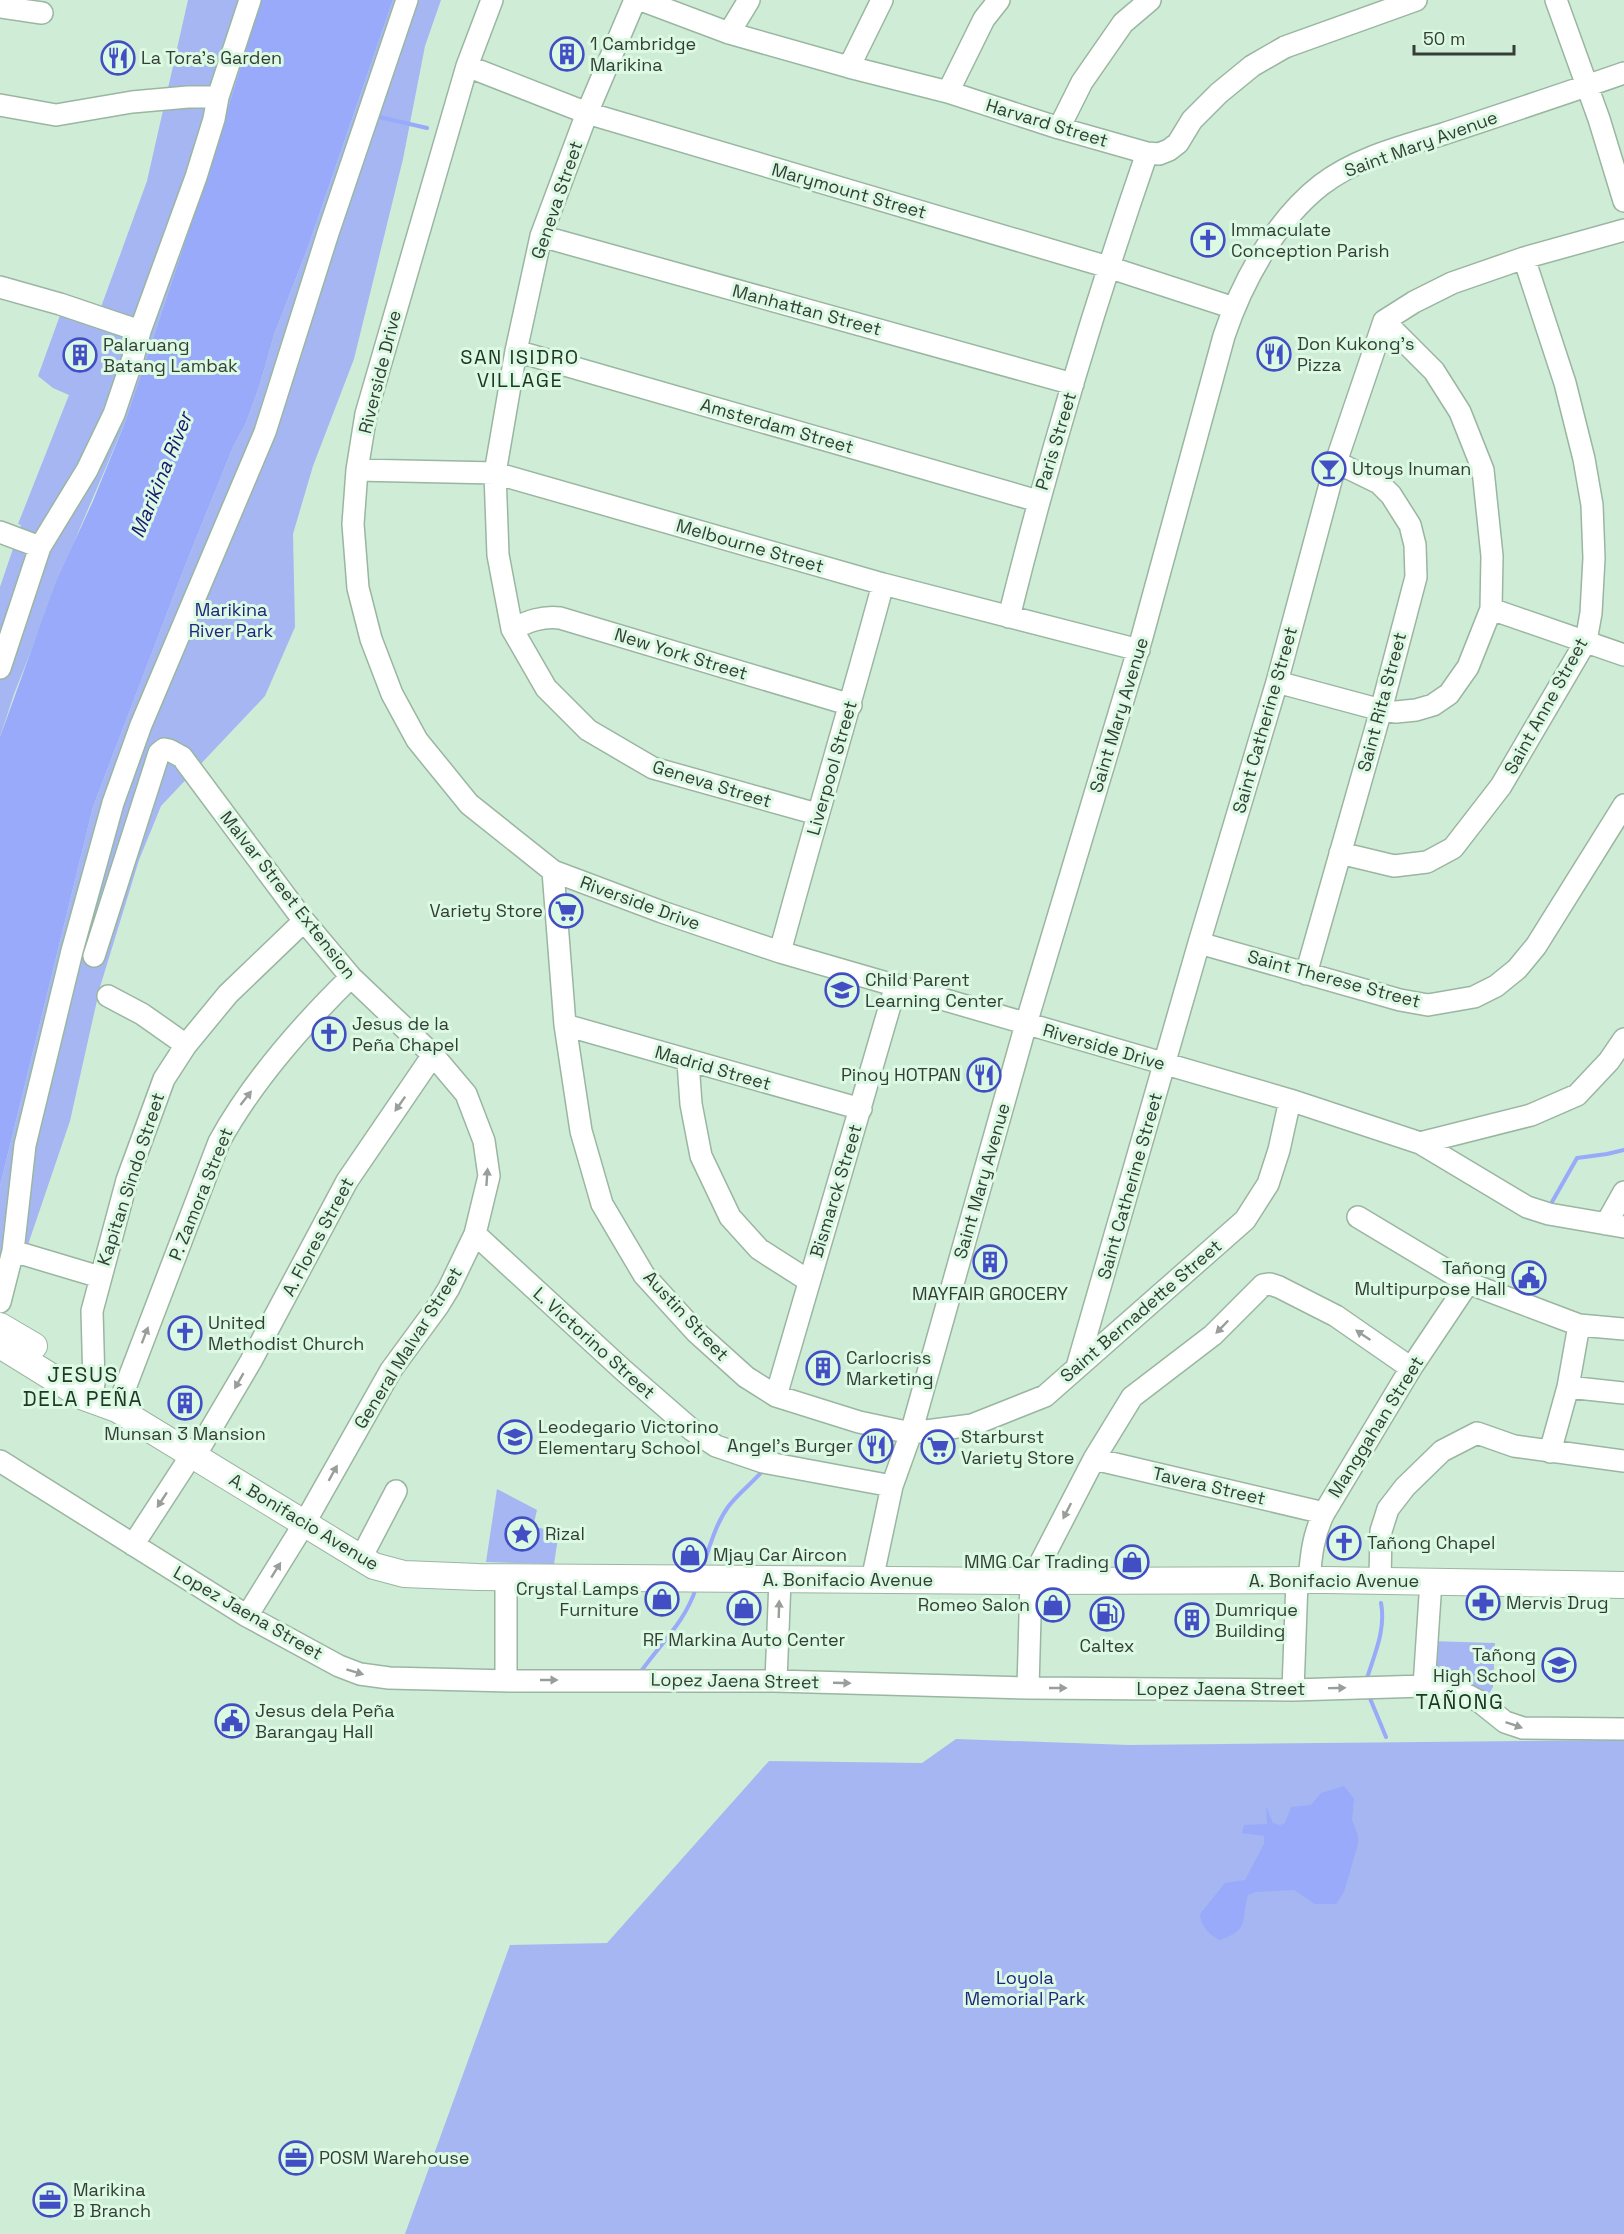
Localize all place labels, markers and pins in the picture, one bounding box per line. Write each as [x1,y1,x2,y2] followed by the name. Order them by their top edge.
[590,32,696,76] place label: 1 Cambridge Marikina
[549,36,585,72] building icon: 1 Cambridge Marikina
[100,40,136,76] restaurant icon: La Tora's Garden
[141,46,282,69] place label: La Tora's Garden
[1231,218,1390,262] place label: Immaculate Conception Parish
[1190,222,1226,258] church icon: Immaculate Conception Parish
[1297,332,1414,376] place label: Don Kukong's Pizza
[103,333,238,377] place label: Palaruang Batang Lambak
[1256,336,1292,372] restaurant icon: Don Kukong's Pizza
[62,337,98,373] building icon: Palaruang Batang Lambak
[1311,451,1347,487] bar icon: Utoys Inuman
[1352,457,1471,480] place label: Utoys Inuman
[548,893,584,929] supermarket icon: Variety Store
[430,899,543,922] place label: Variety Store
[865,968,1004,1012] place label: Child Parent Learning Center
[824,972,860,1008] school or university icon: Child Parent Learning Center
[352,1012,459,1056] place label: Jesus de la Peña Chapel
[311,1016,347,1052] church icon: Jesus de la Peña Chapel
[966,1057,1002,1093] restaurant icon: Pinoy HOTPAN
[841,1063,961,1086] place label: Pinoy HOTPAN
[972,1244,1008,1280] building icon: MAYFAIR GROCERY
[1354,1256,1506,1300] place label: Tañong Multipurpose Hall
[1511,1260,1547,1296] public building icon: Tañong Multipurpose Hall
[912,1282,1068,1305] place label: MAYFAIR GROCERY
[208,1311,364,1355] place label: United Methodist Church
[167,1315,203,1351] church icon: United Methodist Church
[846,1346,934,1390] place label: Carlocriss Marketing
[805,1350,841,1386] building icon: Carlocriss Marketing
[167,1385,203,1421] building icon: Munsan 3 Mansion
[538,1415,719,1459] place label: Leodegario Victorino Elementary School
[497,1419,533,1455] school or university icon: Leodegario Victorino Elementary School
[104,1422,266,1445] place label: Munsan 3 Mansion
[961,1425,1075,1469] place label: Starburst Variety Store
[858,1428,894,1464] restaurant icon: Angel's Burger
[920,1429,956,1465] supermarket icon: Starburst Variety Store
[727,1434,853,1457] place label: Angel's Burger
[504,1516,540,1552] place icon: Rizal
[545,1522,585,1545] place label: Rizal
[1326,1525,1362,1561] church icon: Tañong Chapel
[1367,1531,1495,1554] place label: Tañong Chapel
[672,1537,708,1573] shop icon: Mjay Car Aircon
[713,1543,847,1566] place label: Mjay Car Aircon
[1114,1544,1150,1580] shop icon: MMG Car Trading
[964,1550,1109,1573] place label: MMG Car Trading
[516,1577,639,1621] place label: Crystal Lamps Furniture
[644,1581,680,1617] shop icon: Crystal Lamps Furniture
[1465,1585,1501,1621] pharmacy icon: Mervis Drug
[1035,1587,1071,1623] shop icon: Romeo Salon
[726,1590,762,1626] shop icon: RF Markina Auto Center
[1506,1591,1609,1614] place label: Mervis Drug
[918,1593,1030,1616] place label: Romeo Salon
[1089,1596,1125,1632] fuel station icon: Caltex
[1215,1598,1298,1642] place label: Dumrique Building
[1174,1602,1210,1638] building icon: Dumrique Building
[643,1628,846,1651] place label: RF Markina Auto Center
[1079,1634,1135,1657] place label: Caltex
[1433,1643,1536,1687] place label: Tañong High School
[1541,1647,1577,1683] school or university icon: Tañong High School
[255,1699,395,1743] place label: Jesus dela Peña Barangay Hall
[214,1703,250,1739] public building icon: Jesus dela Peña Barangay Hall
[278,2140,314,2176] office icon: POSM Warehouse
[319,2146,469,2169] place label: POSM Warehouse
[73,2178,151,2222] place label: Marikina B Branch
[32,2182,68,2218] office icon: Marikina B Branch

